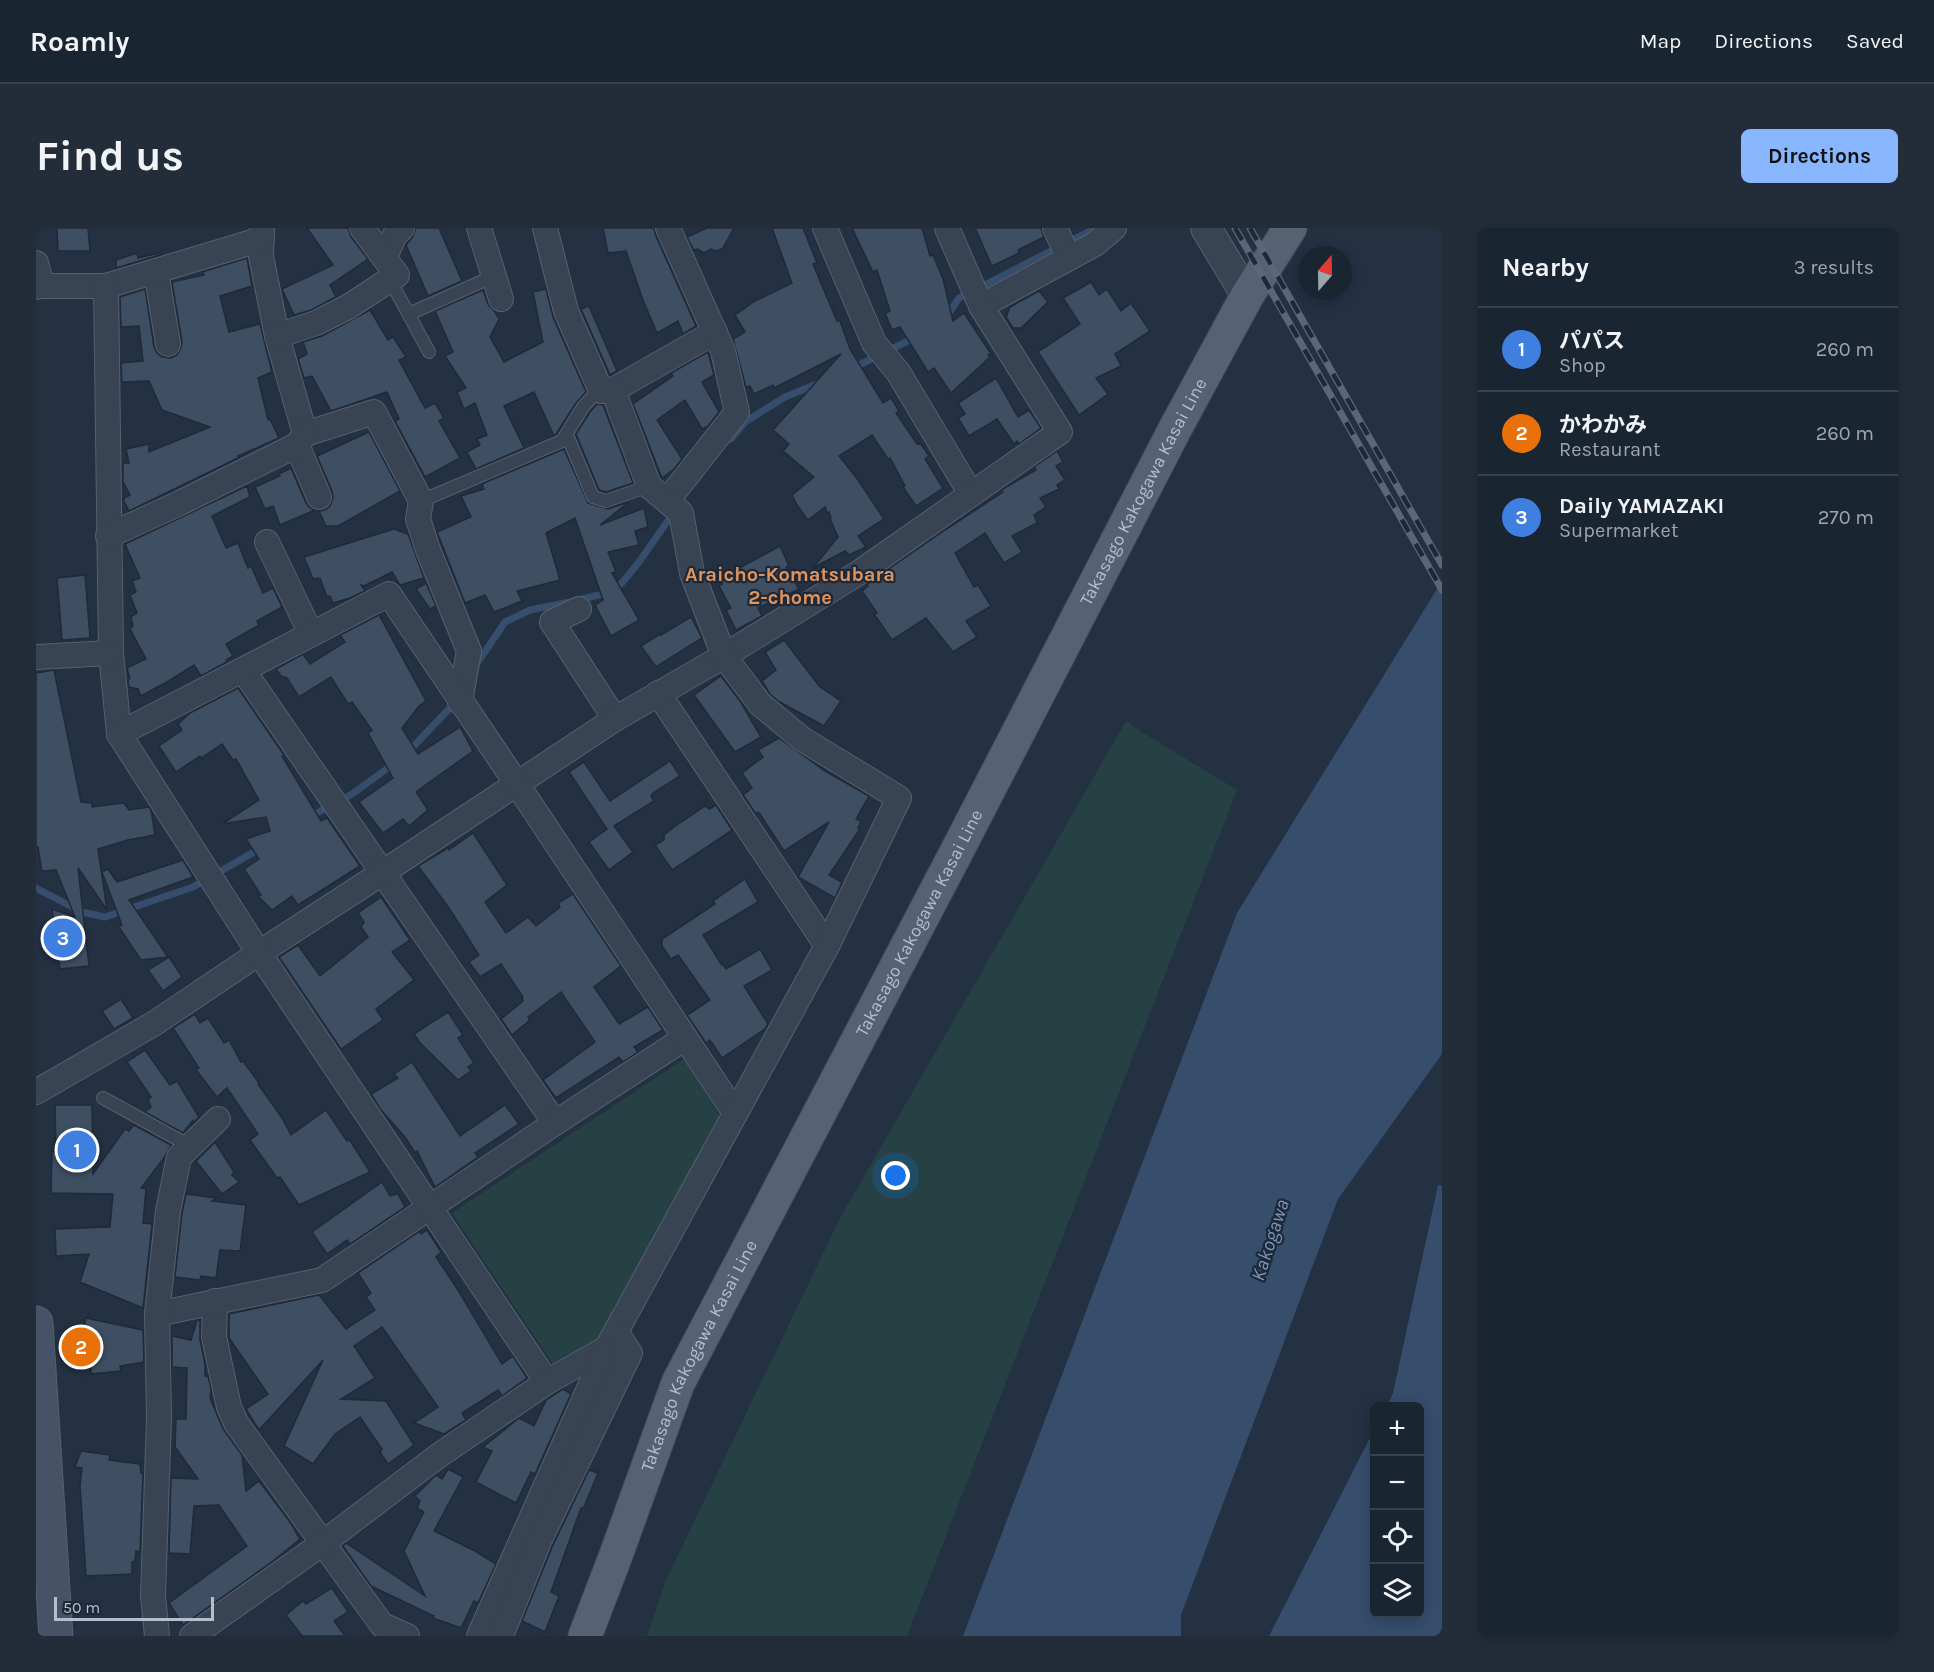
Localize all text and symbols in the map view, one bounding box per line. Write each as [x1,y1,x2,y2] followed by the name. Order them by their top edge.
[30,25,129,58] text: Roamly
[1640,29,1681,53] text: Map
[1714,29,1813,53] text: Directions
[1846,29,1904,53] text: Saved
[1741,129,1898,183] button: Directions
[36,131,184,181] text: Find us
[1298,246,1352,300] north arrow
[1502,252,1589,283] text: Nearby
[1794,256,1874,279] text: 3 results
[1559,328,1625,354] text: パパス
[1518,338,1525,361] text: 1
[1816,338,1874,361] text: 260 m
[1559,354,1606,377] text: Shop
[1075,374,1211,609] street label: Takasago Kakogawa Kasai Line
[1559,412,1647,438] text: かわかみ
[1515,422,1528,445] text: 2
[1816,422,1874,445] text: 260 m
[1559,438,1661,461] text: Restaurant
[1559,493,1724,519] text: Daily YAMAZAKI
[1515,506,1528,529] text: 3
[1818,506,1874,529] text: 270 m
[1559,519,1678,542] text: Supermarket
[685,563,895,609] district label: Araicho-Komatsubara 2-chome
[851,806,988,1040] street label: Takasago Kakogawa Kasai Line
[44,916,82,960] pin: 3
[58,1128,96,1172] pin: 1
[881,1161,910,1190] your location
[1246,1196,1294,1284] water label: Kakogawa
[636,1236,762,1474] street label: Takasago Kakogawa Kasai Line
[62,1324,100,1370] pin: 2
[1370,1402,1424,1618] map controls
[1370,1402,1424,1456] button: +
[1370,1456,1424,1510] button: −
[1370,1510,1424,1564] button: locate
[1370,1564,1424,1618] button: layers
[54,1594,214,1622] scale bar
[63,1598,100,1617] text: 50 m

